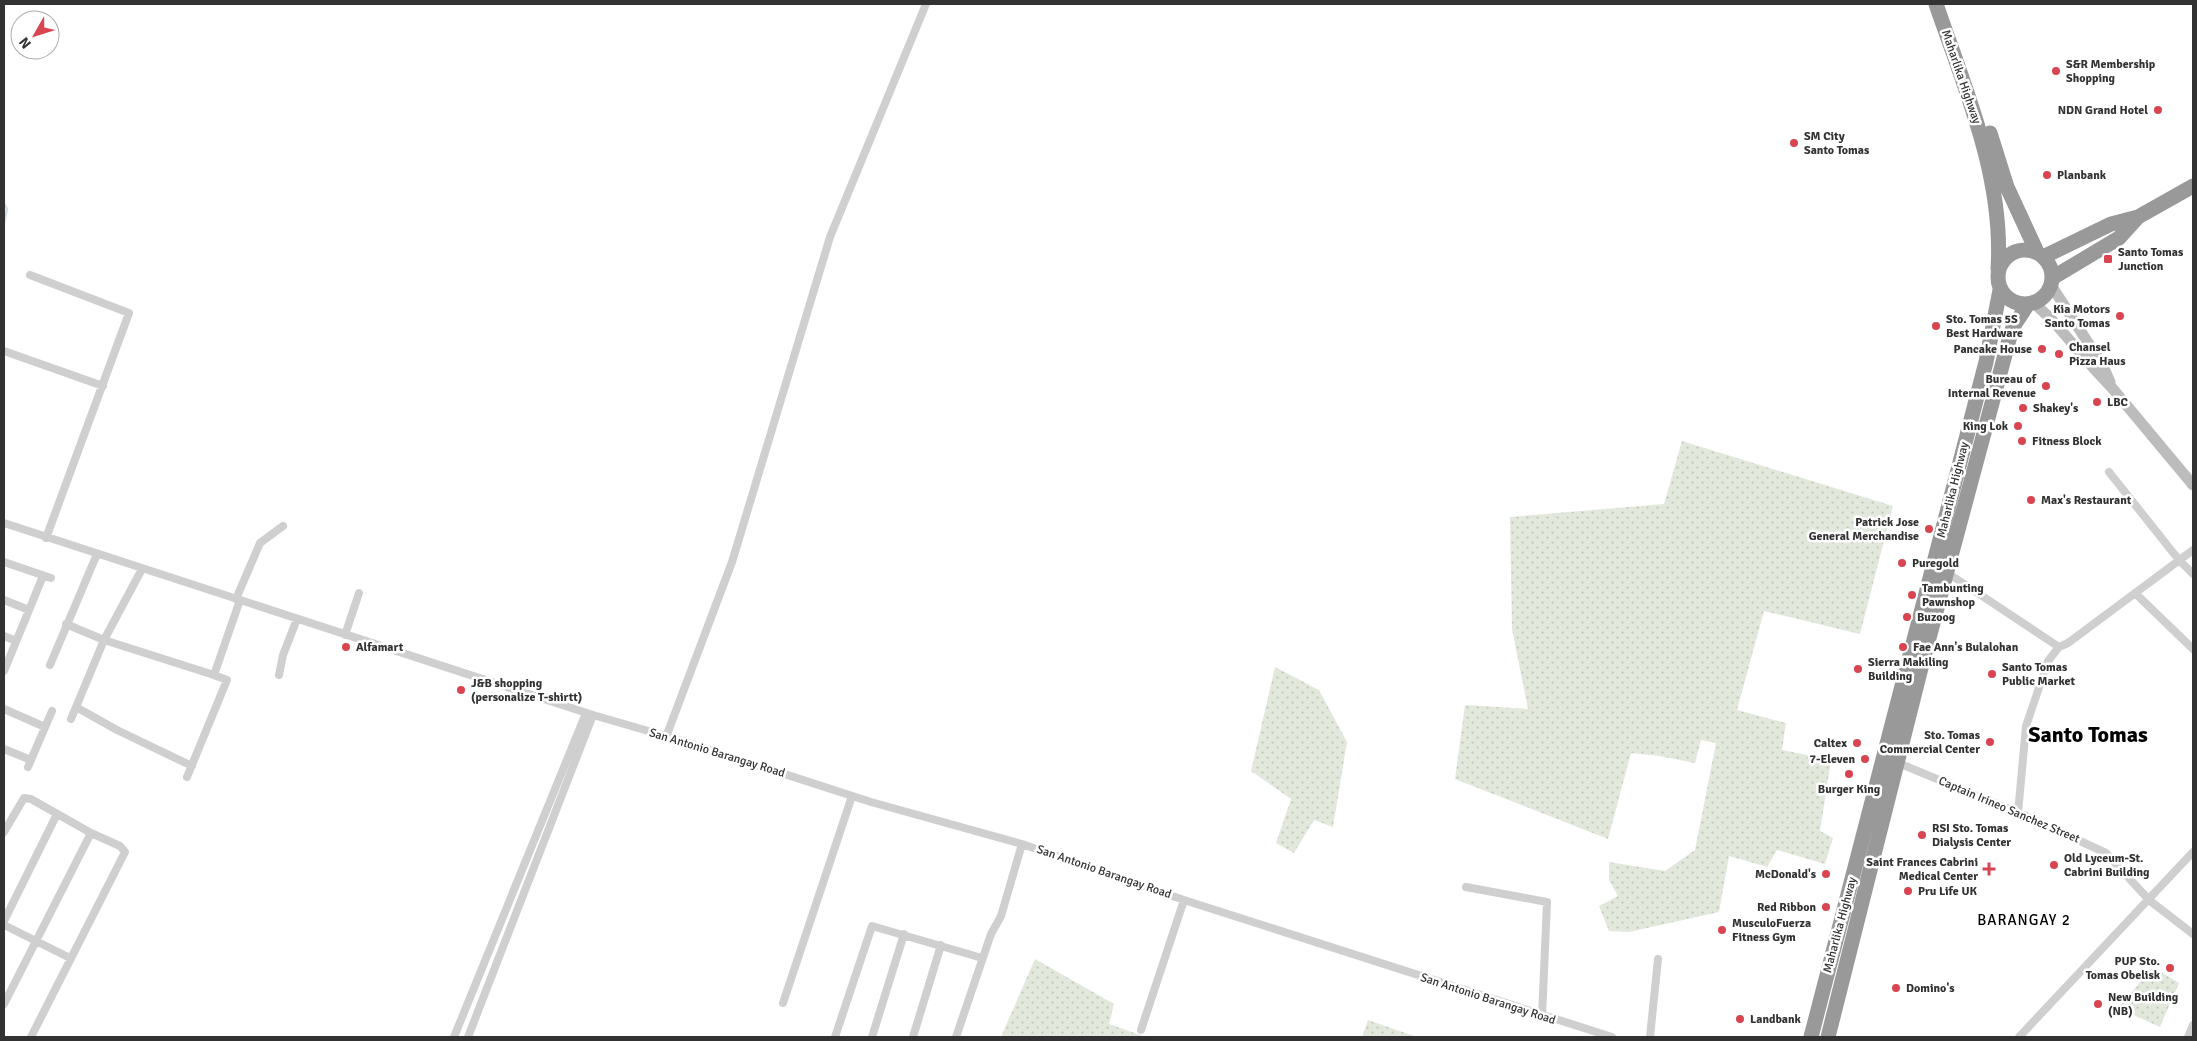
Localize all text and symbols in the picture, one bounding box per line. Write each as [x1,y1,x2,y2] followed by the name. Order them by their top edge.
[10,10,60,60] north arrow
[1938,28,1984,126] street label: Maharlika Highway
[16,34,35,52] text: N
[2066,57,2156,86] place label: S&R Membership Shopping
[2050,65,2062,77] marker: S&R Membership Shopping
[2058,103,2148,118] place label: NDN Grand Hotel
[2152,104,2164,116] marker: NDN Grand Hotel
[1804,129,1870,158] place label: SM City Santo Tomas
[1788,137,1800,149] marker: SM City Santo Tomas
[2057,168,2107,183] place label: Planbank
[2041,169,2053,181] marker: Planbank
[2118,245,2184,274] place label: Santo Tomas Junction
[2102,253,2114,265] marker: Santo Tomas Junction
[2045,302,2111,331] place label: Kia Motors Santo Tomas
[2114,310,2126,322] marker: Kia Motors Santo Tomas
[1946,312,2023,341] place label: Sto. Tomas 5S Best Hardware
[1930,320,1942,332] marker: Sto. Tomas 5S Best Hardware
[2069,340,2126,369] place label: Chansel Pizza Haus
[1954,342,2032,357] place label: Pancake House
[2036,343,2048,355] marker: Pancake House
[2053,348,2065,360] marker: Chansel Pizza Haus
[1948,372,2037,401] place label: Bureau of Internal Revenue
[2040,380,2052,392] marker: Bureau of Internal Revenue
[2107,395,2129,410] place label: LBC
[2091,396,2103,408] marker: LBC
[2033,401,2079,416] place label: Shakey's
[2017,402,2029,414] marker: Shakey's
[1963,419,2009,434] place label: King Lok
[2012,420,2024,432] marker: King Lok
[2032,434,2102,449] place label: Fitness Block
[2016,435,2028,447] marker: Fitness Block
[1934,440,1972,540] street label: Maharlika Highway
[2041,493,2132,508] place label: Max's Restaurant
[2025,494,2037,506] marker: Max's Restaurant
[1809,515,1919,544] place label: Patrick Jose General Merchandise
[1923,523,1935,535] marker: Patrick Jose General Merchandise
[1912,556,1959,571] place label: Puregold
[1896,557,1908,569] marker: Puregold
[1922,581,1984,610] place label: Tambunting Pawnshop
[1906,589,1918,601] marker: Tambunting Pawnshop
[1917,610,1956,625] place label: Buzoog
[1901,611,1913,623] marker: Buzoog
[356,640,404,655] place label: Alfamart
[1913,640,2019,655] place label: Fae Ann's Bulalohan
[340,641,352,653] marker: Alfamart
[1897,641,1909,653] marker: Fae Ann's Bulalohan
[1868,655,1949,684] place label: Sierra Makiling Building
[2002,660,2075,689] place label: Santo Tomas Public Market
[1852,663,1864,675] marker: Sierra Makiling Building
[1986,668,1998,680] marker: Santo Tomas Public Market
[471,676,582,705] place label: J&B shopping (personalize T-shirtt)
[455,684,467,696] marker: J&B shopping (personalize T-shirtt)
[2028,721,2148,748] district label: Santo Tomas
[647,725,787,781] street label: San Antonio Barangay Road
[1880,728,1981,757] place label: Sto. Tomas Commercial Center
[1814,736,1847,751] place label: Caltex
[1984,736,1996,748] marker: Sto. Tomas Commercial Center
[1851,737,1863,749] marker: Caltex
[1809,752,1855,767] place label: 7-Eleven
[1859,753,1871,765] marker: 7-Eleven
[1843,768,1855,780] marker: Burger King
[1936,773,2082,847] street label: Captain Irineo Sanchez Street
[1818,782,1881,797] place label: Burger King
[1932,821,2011,850] place label: RSI Sto. Tomas Dialysis Center
[1916,829,1928,841] marker: RSI Sto. Tomas Dialysis Center
[1035,842,1173,902] street label: San Antonio Barangay Road
[2064,851,2150,880] place label: Old Lyceum-St. Cabrini Building
[1866,855,1978,884] place label: Saint Frances Cabrini Medical Center
[2048,859,2060,871] marker: Old Lyceum-St. Cabrini Building
[1982,862,1996,876] marker: Saint Frances Cabrini Medical Center
[1755,867,1817,882] place label: McDonald's
[1820,868,1832,880] marker: McDonald's
[1820,875,1860,974] street label: Maharlika Highway
[1918,884,1977,899] place label: Pru Life UK
[1902,885,1914,897] marker: Pru Life UK
[1757,900,1816,915] place label: Red Ribbon
[1820,901,1832,913] marker: Red Ribbon
[1977,911,2071,929] district label: BARANGAY 2
[1732,916,1811,945] place label: MusculoFuerza Fitness Gym
[1716,924,1728,936] marker: MusculoFuerza Fitness Gym
[2086,954,2161,983] place label: PUP Sto. Tomas Obelisk
[2164,962,2176,974] marker: PUP Sto. Tomas Obelisk
[1418,970,1558,1028] street label: San Antonio Barangay Road
[1906,981,1955,996] place label: Domino's
[1890,982,1902,994] marker: Domino's
[2108,990,2179,1019] place label: New Building (NB)
[2092,998,2104,1010] marker: New Building (NB)
[1750,1012,1802,1027] place label: Landbank
[1734,1013,1746,1025] marker: Landbank

